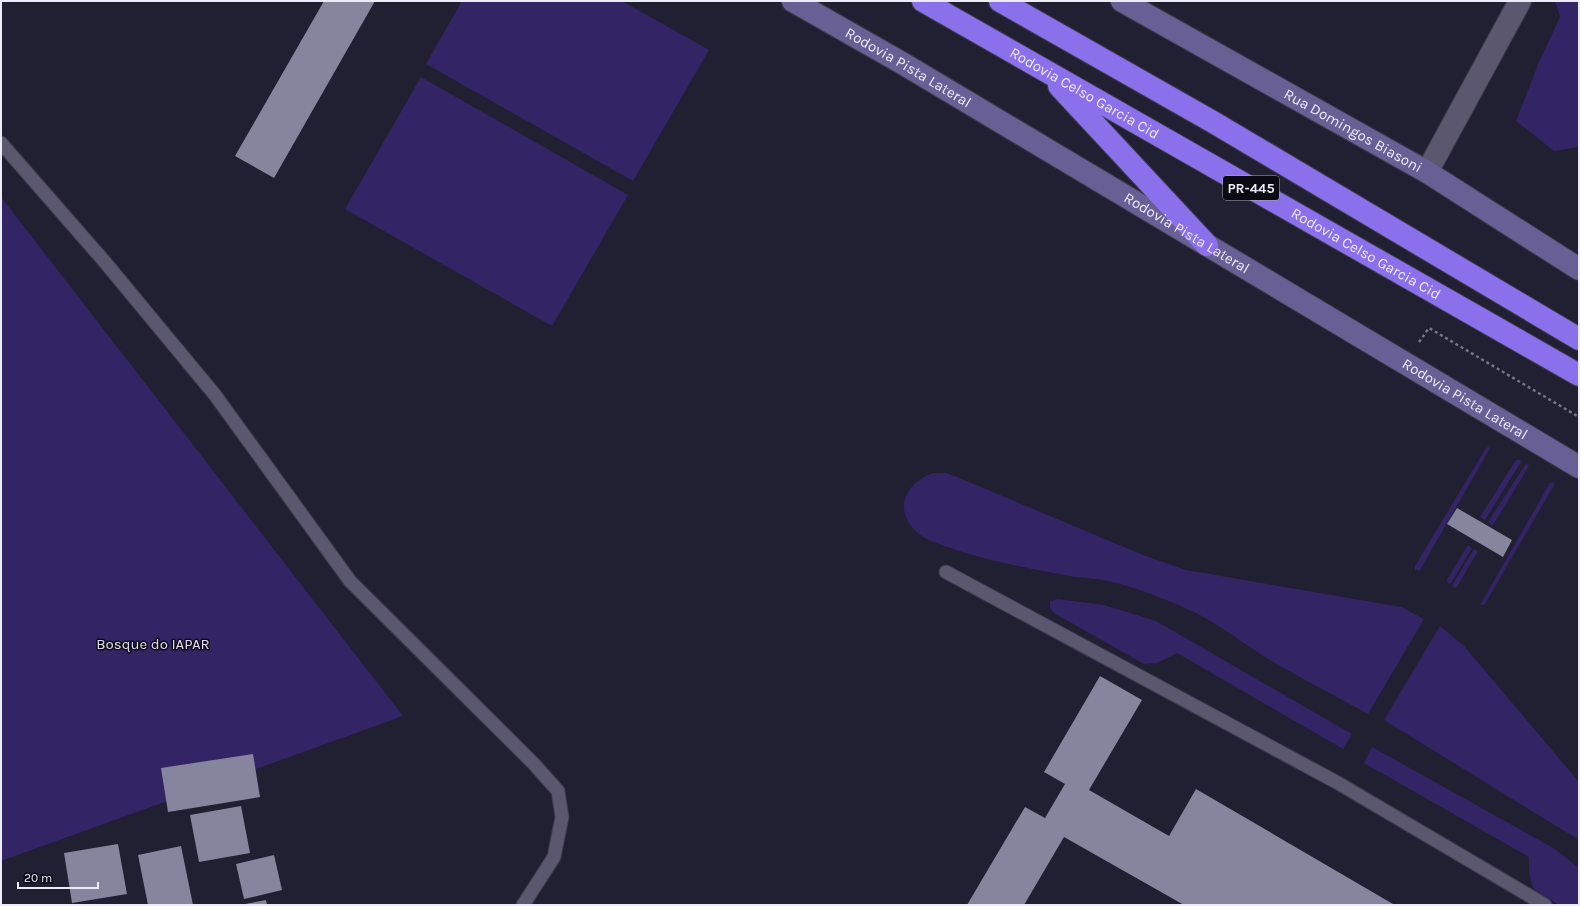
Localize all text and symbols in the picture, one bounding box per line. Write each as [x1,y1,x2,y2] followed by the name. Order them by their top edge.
[842,24,975,111] street label: Rodovia Pista Lateral
[1007,43,1163,143] street label: Rodovia Celso Garcia Cid
[1281,85,1425,177] street label: Rua Domingos Biasoni
[1223,176,1279,200] road number: PR-445
[1121,189,1253,277] street label: Rodovia Pista Lateral
[1288,204,1444,303] street label: Rodovia Celso Garcia Cid
[1399,355,1531,443] street label: Rodovia Pista Lateral
[96,635,210,653] park label: Bosque do IAPAR
[18,864,98,890] scale bar
[24,871,52,885] text: 20 m

